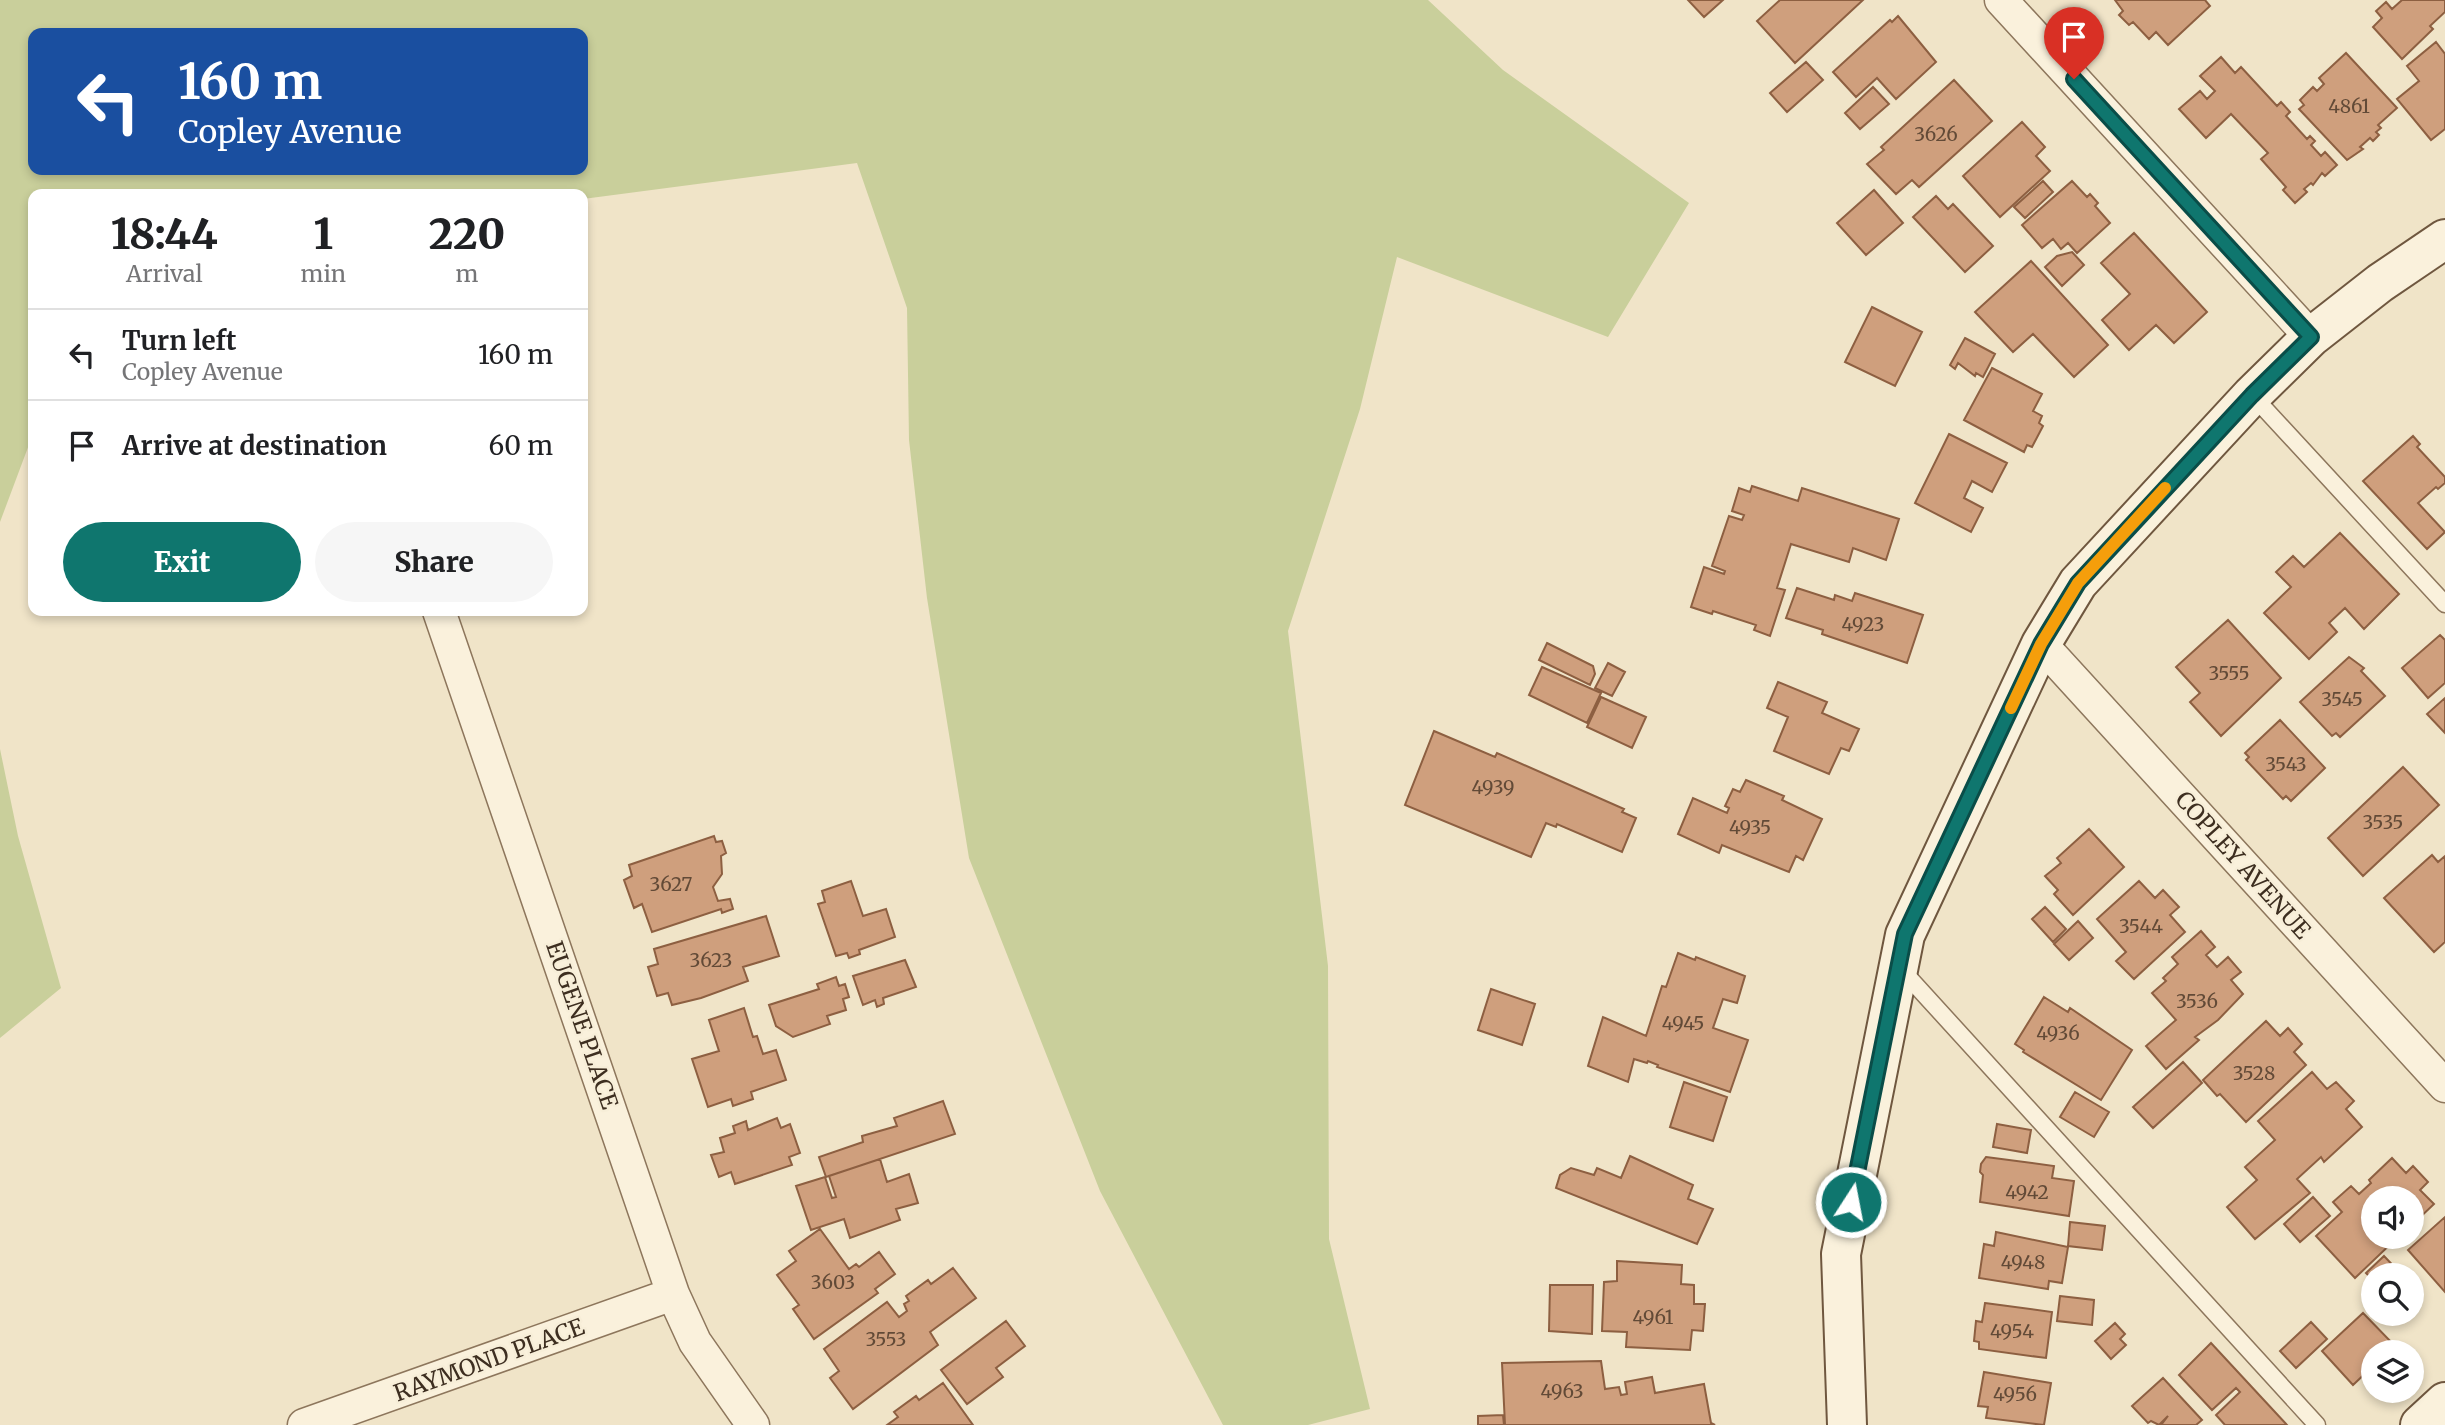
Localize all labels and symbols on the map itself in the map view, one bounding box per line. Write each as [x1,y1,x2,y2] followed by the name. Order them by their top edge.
[2044,7,2104,79] pin
[2328,94,2370,118] house number: 4861
[1914,122,1958,146] house number: 3626
[1842,612,1884,636] house number: 4923
[2208,661,2250,685] house number: 3555
[2321,687,2363,711] house number: 3545
[2265,752,2307,776] house number: 3543
[1471,775,1515,799] house number: 4939
[2170,785,2317,945] street label: COPLEY AVENUE
[2363,810,2403,834] house number: 3535
[1729,815,1771,839] house number: 4935
[650,872,693,896] house number: 3627
[2119,914,2163,938] house number: 3544
[540,937,625,1113] street label: EUGENE PLACE
[690,948,732,972] house number: 3623
[2176,989,2218,1013] house number: 3536
[1662,1011,1704,1035] house number: 4945
[2036,1021,2080,1045] house number: 4936
[2233,1061,2275,1085] house number: 3528
[1814,1165,1888,1239] position arrow
[2005,1180,2049,1204] house number: 4942
[2001,1250,2045,1274] house number: 4948
[811,1270,855,1294] house number: 3603
[1633,1305,1674,1329] house number: 4961
[390,1311,588,1407] street label: RAYMOND PLACE
[1990,1319,2034,1343] house number: 4954
[866,1327,906,1351] house number: 3553
[1540,1379,1584,1403] house number: 4963
[1993,1382,2037,1406] house number: 4956

